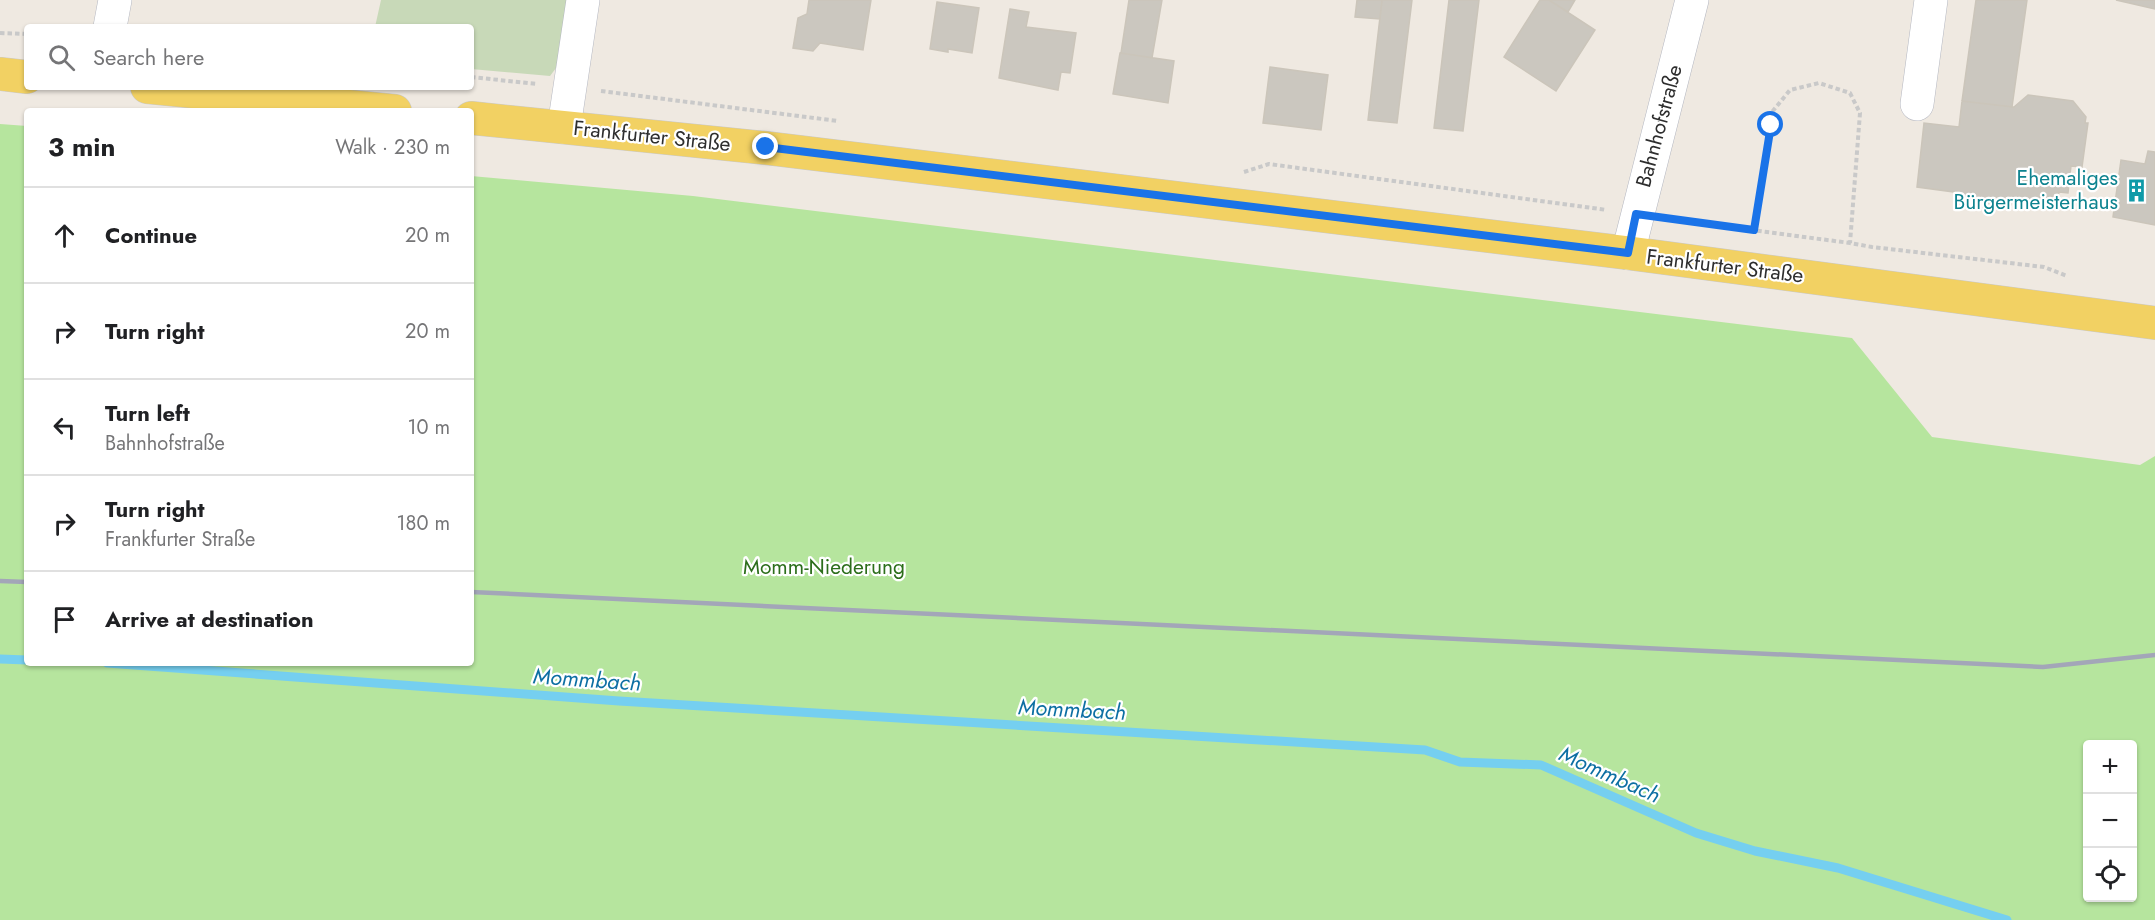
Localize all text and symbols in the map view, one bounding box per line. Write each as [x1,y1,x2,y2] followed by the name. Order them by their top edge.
[24,24,474,90] search box
[45,41,78,74] icon: search
[93,41,204,73] text: Search here
[1628,61,1690,191] street label: Bahnhofstraße
[1757,111,1783,137] route start
[572,113,732,159] street label: Frankfurter Straße
[48,128,115,166] text: 3 min
[335,133,450,162] text: Walk · 230 m
[752,133,778,159] route end
[1954,163,2118,217] place label: Ehemaliges Bürgermeisterhaus
[2123,177,2149,203] building icon: Ehemaliges Bürgermeisterhaus
[48,219,81,252] icon: ahead
[105,219,197,251] text: Continue
[405,221,450,250] text: 20 m
[1645,241,1805,291] street label: Frankfurter Straße
[48,315,81,348] icon: right
[105,315,205,347] text: Turn right
[405,317,450,346] text: 20 m
[105,397,190,429] text: Turn left
[48,411,81,444] icon: left
[407,413,450,442] text: 10 m
[105,429,225,458] text: Bahnhofstraße
[105,493,205,525] text: Turn right
[48,507,81,540] icon: right
[396,509,450,538] text: 180 m
[105,525,255,554] text: Frankfurter Straße
[743,552,905,582] park label: Momm-Niederung
[48,603,81,636] icon: arrive
[105,603,314,635] text: Arrive at destination
[532,659,642,699] water label: Mommbach
[1017,690,1127,728] water label: Mommbach
[1554,737,1666,811] water label: Mommbach
[2083,740,2137,902] map controls
[2083,740,2137,794] button: +
[2083,794,2137,848] button: −
[2083,848,2137,902] button: locate

